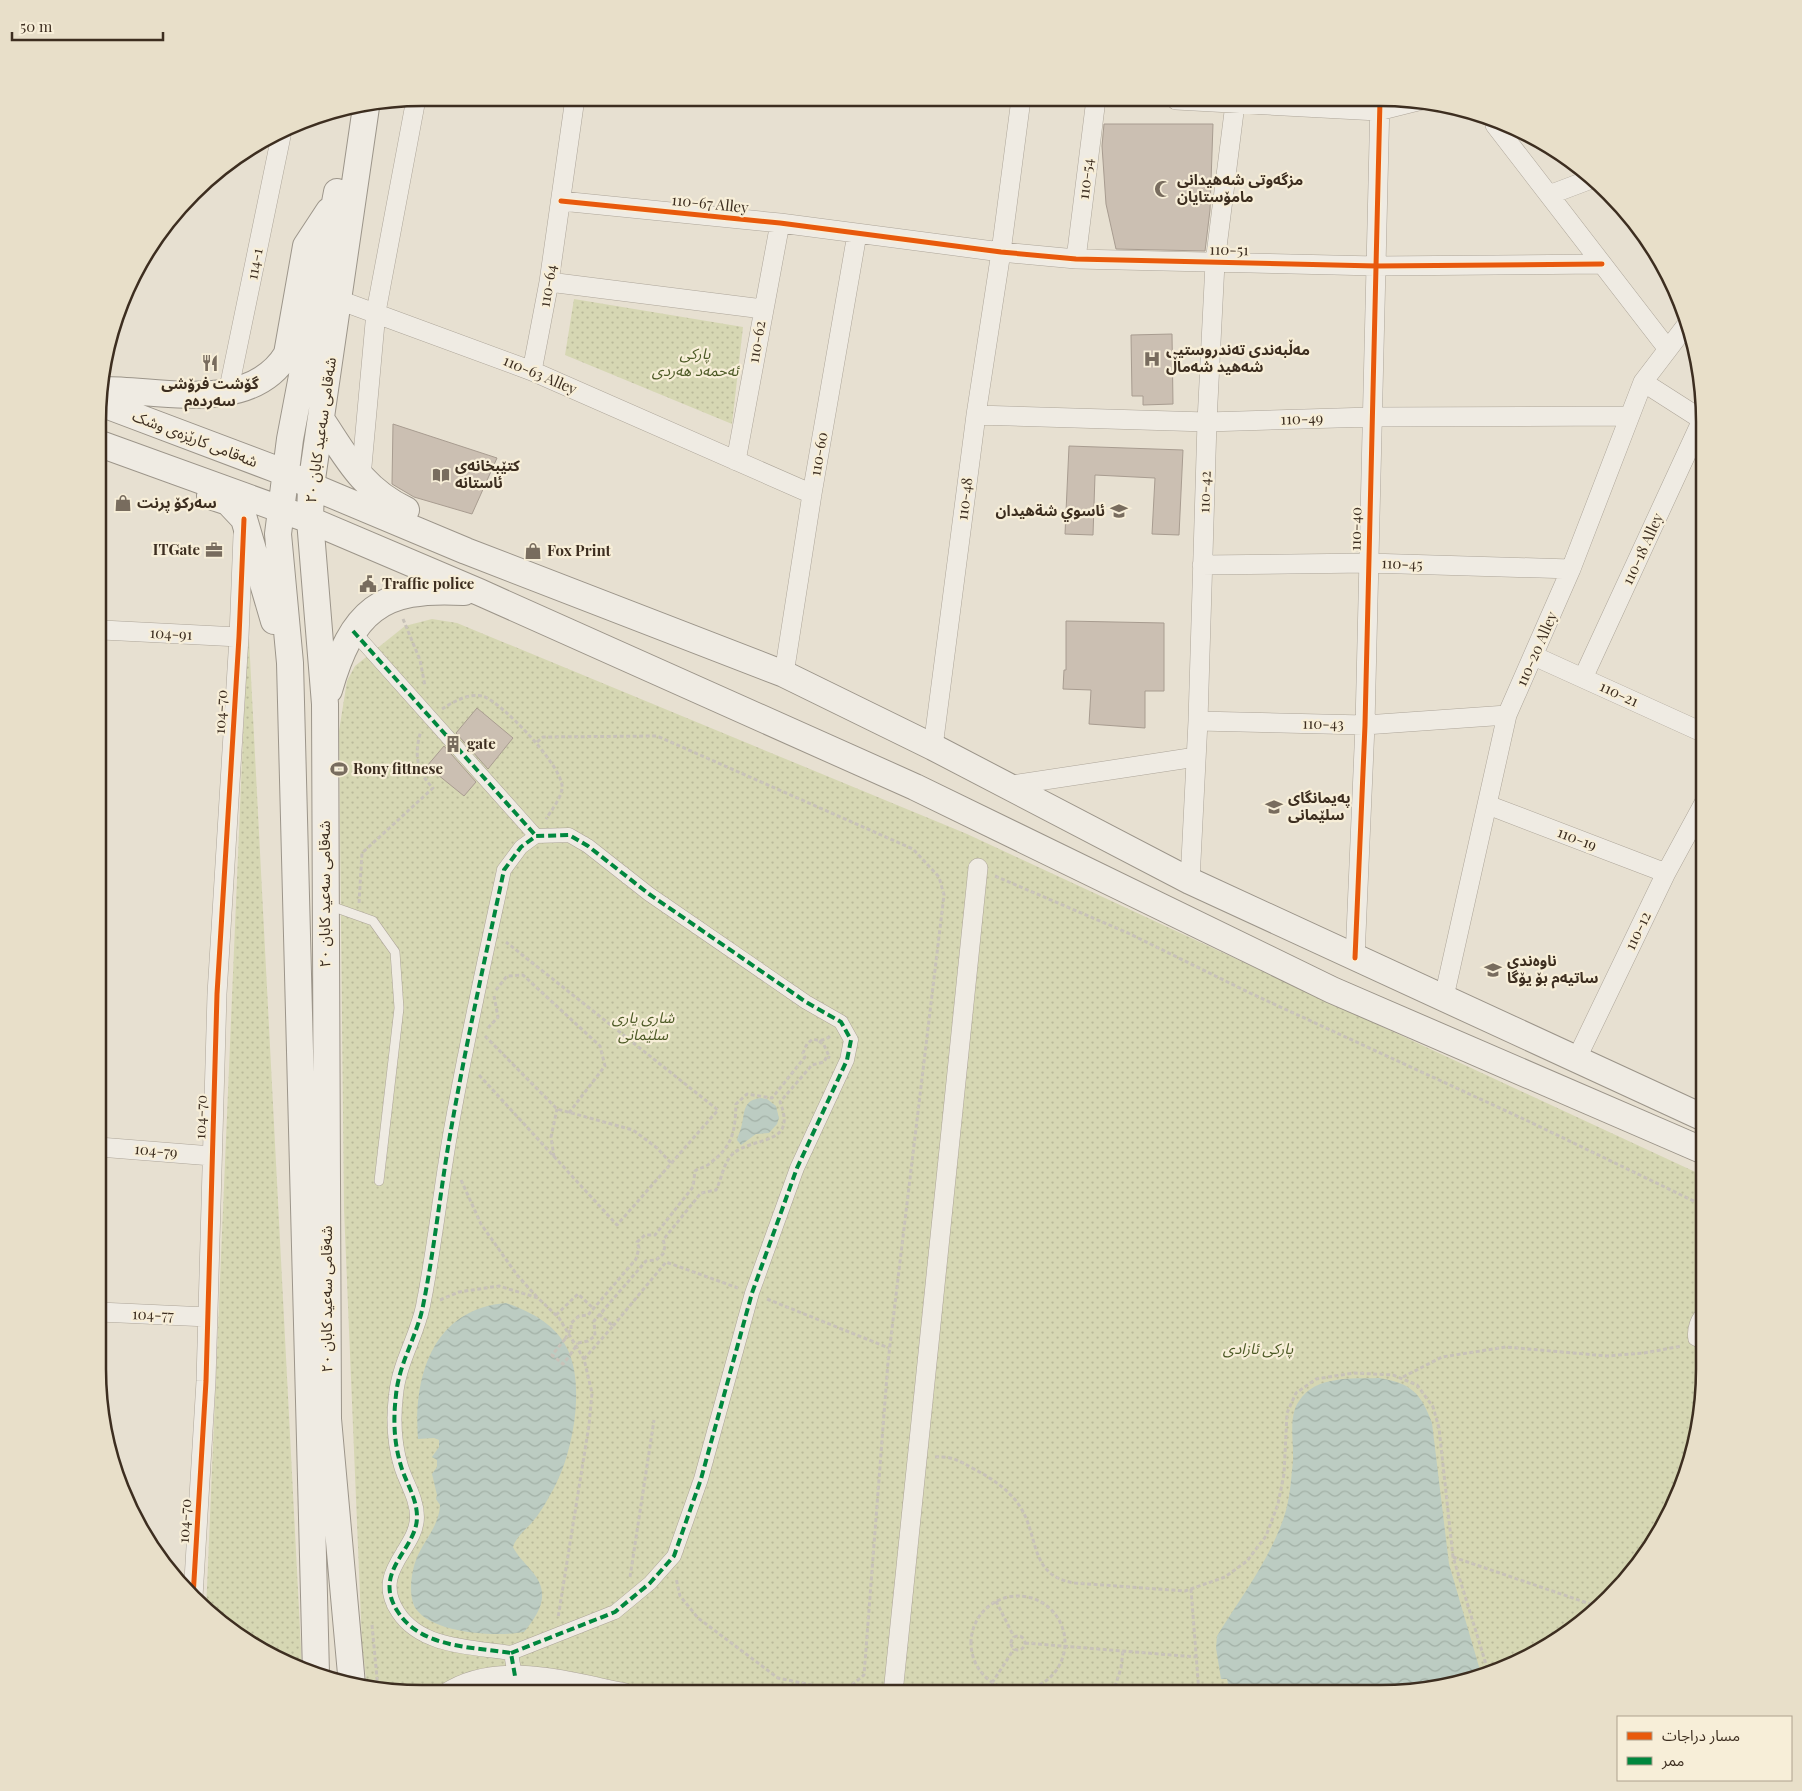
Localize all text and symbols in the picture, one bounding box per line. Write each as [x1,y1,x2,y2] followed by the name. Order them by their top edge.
[12,10,164,42] scale bar
[20,16,53,36] text: 50 m
[1073,157,1097,201] street label: 110-54
[1177,169,1303,206] place label: مزگەوتی شەهیدانی مامۆستایان
[1153,179,1173,199] mosque icon: مزگەوتی شەهیدانی مامۆستایان
[671,189,750,217] street label: 110-67 Alley
[1209,239,1249,259] street label: 110-51
[241,246,267,281] street label: 114-1
[533,263,561,309] street label: 110-64
[742,319,770,365] street label: 110-62
[1166,339,1310,376] place label: مەڵبەندی تەندروستیی شەهید شەماڵ
[652,343,740,380] park label: پارکی ئەحمەد هەردی
[1142,349,1162,369] hospital icon: مەڵبەندی تەندروستیی شەهید شەماڵ
[500,350,581,399] street label: 110-63 Alley
[200,353,220,373] restaurant icon: گۆشت فرۆشی سەردەم
[300,356,340,504] street label: شەقامی سەعید کابان ٢٠
[161,373,259,412] place label: گۆشت فرۆشی سەردەم
[130,405,261,471] street label: شەقامی کارێزەی وشک
[1280,407,1324,429] street label: 110-49
[804,430,832,477] street label: 110-60
[455,455,520,492] place label: کتێبخانەی ئاستانە
[431,465,451,485] library icon: کتێبخانەی ئاستانە
[1193,471,1215,513] street label: 110-42
[951,476,977,521] street label: 110-48
[137,492,217,513] place label: سەرکۆ پرنت
[113,493,133,513] shop icon: سەرکۆ پرنت
[995,500,1105,522] place label: ئاسوي شةهيدان
[1109,501,1129,521] school or university icon: ئاسوي شةهيدان
[1345,507,1365,551] street label: 110-40
[1617,509,1668,588] street label: 110-18 Alley
[153,539,200,559] place label: ITGate
[204,540,224,560] office icon: ITGate
[547,540,612,560] place label: Fox Print
[523,541,543,561] shop icon: Fox Print
[1381,552,1423,574] street label: 110-45
[382,573,475,593] place label: Traffic police
[358,574,378,594] public building icon: Traffic police
[1511,608,1562,689] street label: 110-20 Alley
[149,622,193,644] street label: 104-91
[1597,676,1642,711] street label: 110-21
[209,689,231,735] street label: 104-70
[1302,713,1344,733] street label: 110-43
[467,733,496,753] place label: gate
[443,734,463,754] building icon: gate
[353,758,443,778] place label: Rony fittnese
[329,759,349,779] sports icon: Rony fittnese
[1288,787,1351,824] place label: پەیمانگای سلێمانی
[1264,797,1284,817] school or university icon: پەیمانگای سلێمانی
[314,820,334,967] street label: شەقامی سەعید کابان ٢٠
[1555,821,1600,855] street label: 110-19
[1619,908,1655,953] street label: 110-12
[1507,950,1599,989] place label: ناوەندی ساتیەم بۆ یۆگا
[1483,960,1503,980] school or university icon: ناوەندی ساتیەم بۆ یۆگا
[612,1007,675,1044] park label: شاری یاری سلێمانی
[189,1094,211,1140] street label: 104-70
[134,1138,178,1162] street label: 104-79
[316,1225,336,1372] street label: شەقامی سەعید کابان ٢٠
[132,1303,174,1325] street label: 104-77
[1223,1338,1294,1359] park label: پارکی ئازادی
[173,1498,195,1544] street label: 104-70
[1617,1716,1792,1781] legend
[1662,1725,1740,1745] text: مسار دراجات
[1661,1750,1685,1770] text: ممر

